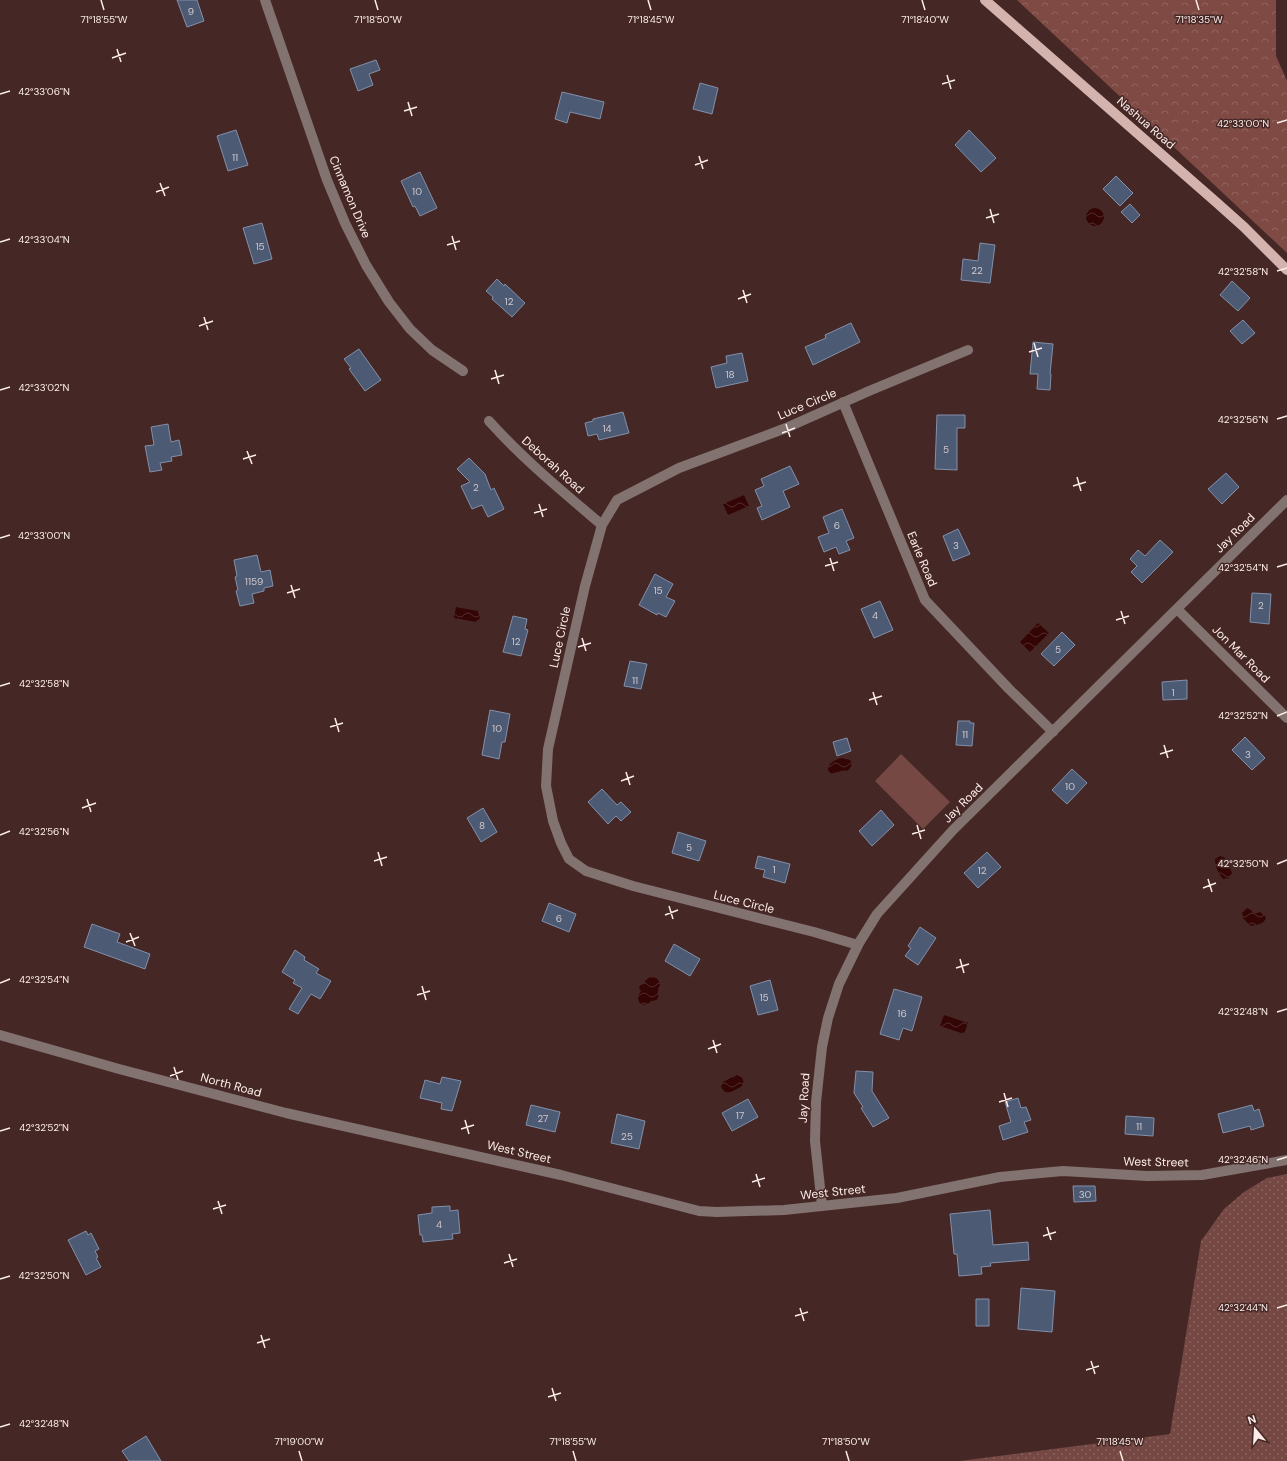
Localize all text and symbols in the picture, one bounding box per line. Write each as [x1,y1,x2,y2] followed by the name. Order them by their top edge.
[188,5,194,18] house number: 9
[80,13,128,26] text: 71°18'55"W
[354,13,402,26] text: 71°18'50"W
[628,13,675,26] text: 71°18'45"W
[901,13,949,26] text: 71°18'40"W
[1175,13,1223,26] text: 71°18'35"W
[18,85,70,98] text: 42°33'06"N
[1113,93,1179,153] street label: Nashua Road
[1217,117,1269,130] text: 42°33'00"N
[232,151,238,164] house number: 11
[325,153,375,241] street label: Cinnamon Drive
[412,185,422,198] house number: 10
[18,233,70,246] text: 42°33'04"N
[255,240,265,253] house number: 15
[971,264,983,277] house number: 22
[1218,265,1268,278] text: 42°32'58"N
[505,295,514,308] house number: 12
[725,368,735,381] house number: 18
[19,381,70,394] text: 42°33'02"N
[775,384,839,424] street label: Luce Circle
[1218,413,1268,426] text: 42°32'56"N
[602,422,612,435] house number: 14
[518,433,588,497] street label: Deborah Road
[943,443,949,456] house number: 5
[473,481,479,494] house number: 2
[1212,510,1258,556] street label: Jay Road
[834,519,840,532] house number: 6
[18,529,70,542] text: 42°33'00"N
[903,529,941,589] street label: Earle Road
[953,539,959,552] house number: 3
[1218,561,1268,574] text: 42°32'54"N
[245,575,263,588] house number: 1159
[653,584,663,597] house number: 15
[1258,599,1264,612] house number: 2
[546,605,574,669] street label: Luce Circle
[872,609,878,622] house number: 4
[1209,622,1273,686] street label: Jon Mar Road
[512,635,521,648] house number: 12
[1055,643,1061,656] house number: 5
[632,674,638,687] house number: 11
[19,677,69,690] text: 42°32'58"N
[1171,686,1175,699] house number: 1
[1218,709,1268,722] text: 42°32'52"N
[492,722,502,735] house number: 10
[962,728,968,741] house number: 11
[1245,748,1251,761] house number: 3
[940,780,986,826] street label: Jay Road
[1065,780,1075,793] house number: 10
[479,819,485,832] house number: 8
[19,825,69,838] text: 42°32'56"N
[686,841,692,854] house number: 5
[1218,857,1269,870] text: 42°32'50"N
[772,863,776,876] house number: 1
[978,864,987,877] house number: 12
[712,887,776,917] street label: Luce Circle
[556,912,562,925] house number: 6
[19,973,69,986] text: 42°32'54"N
[759,991,769,1004] house number: 15
[1218,1005,1268,1018] text: 42°32'48"N
[897,1007,907,1020] house number: 16
[199,1069,263,1101] street label: North Road
[795,1073,813,1123] street label: Jay Road
[736,1109,744,1122] house number: 17
[538,1112,548,1125] house number: 27
[1136,1120,1142,1133] house number: 11
[19,1121,69,1134] text: 42°32'52"N
[621,1130,633,1143] house number: 25
[485,1137,553,1167] street label: West Street
[1123,1153,1189,1171] street label: West Street
[1218,1153,1268,1166] text: 42°32'46"N
[800,1181,867,1203] street label: West Street
[1079,1188,1092,1201] house number: 30
[436,1218,442,1231] house number: 4
[19,1269,70,1282] text: 42°32'50"N
[1218,1301,1268,1314] text: 42°32'44"N
[1235,1409,1275,1449] north arrow
[1246,1412,1258,1427] text: N
[19,1417,69,1430] text: 42°32'48"N
[274,1435,324,1448] text: 71°19'00"W
[549,1435,597,1448] text: 71°18'55"W
[822,1435,870,1448] text: 71°18'50"W
[1097,1435,1144,1448] text: 71°18'45"W

